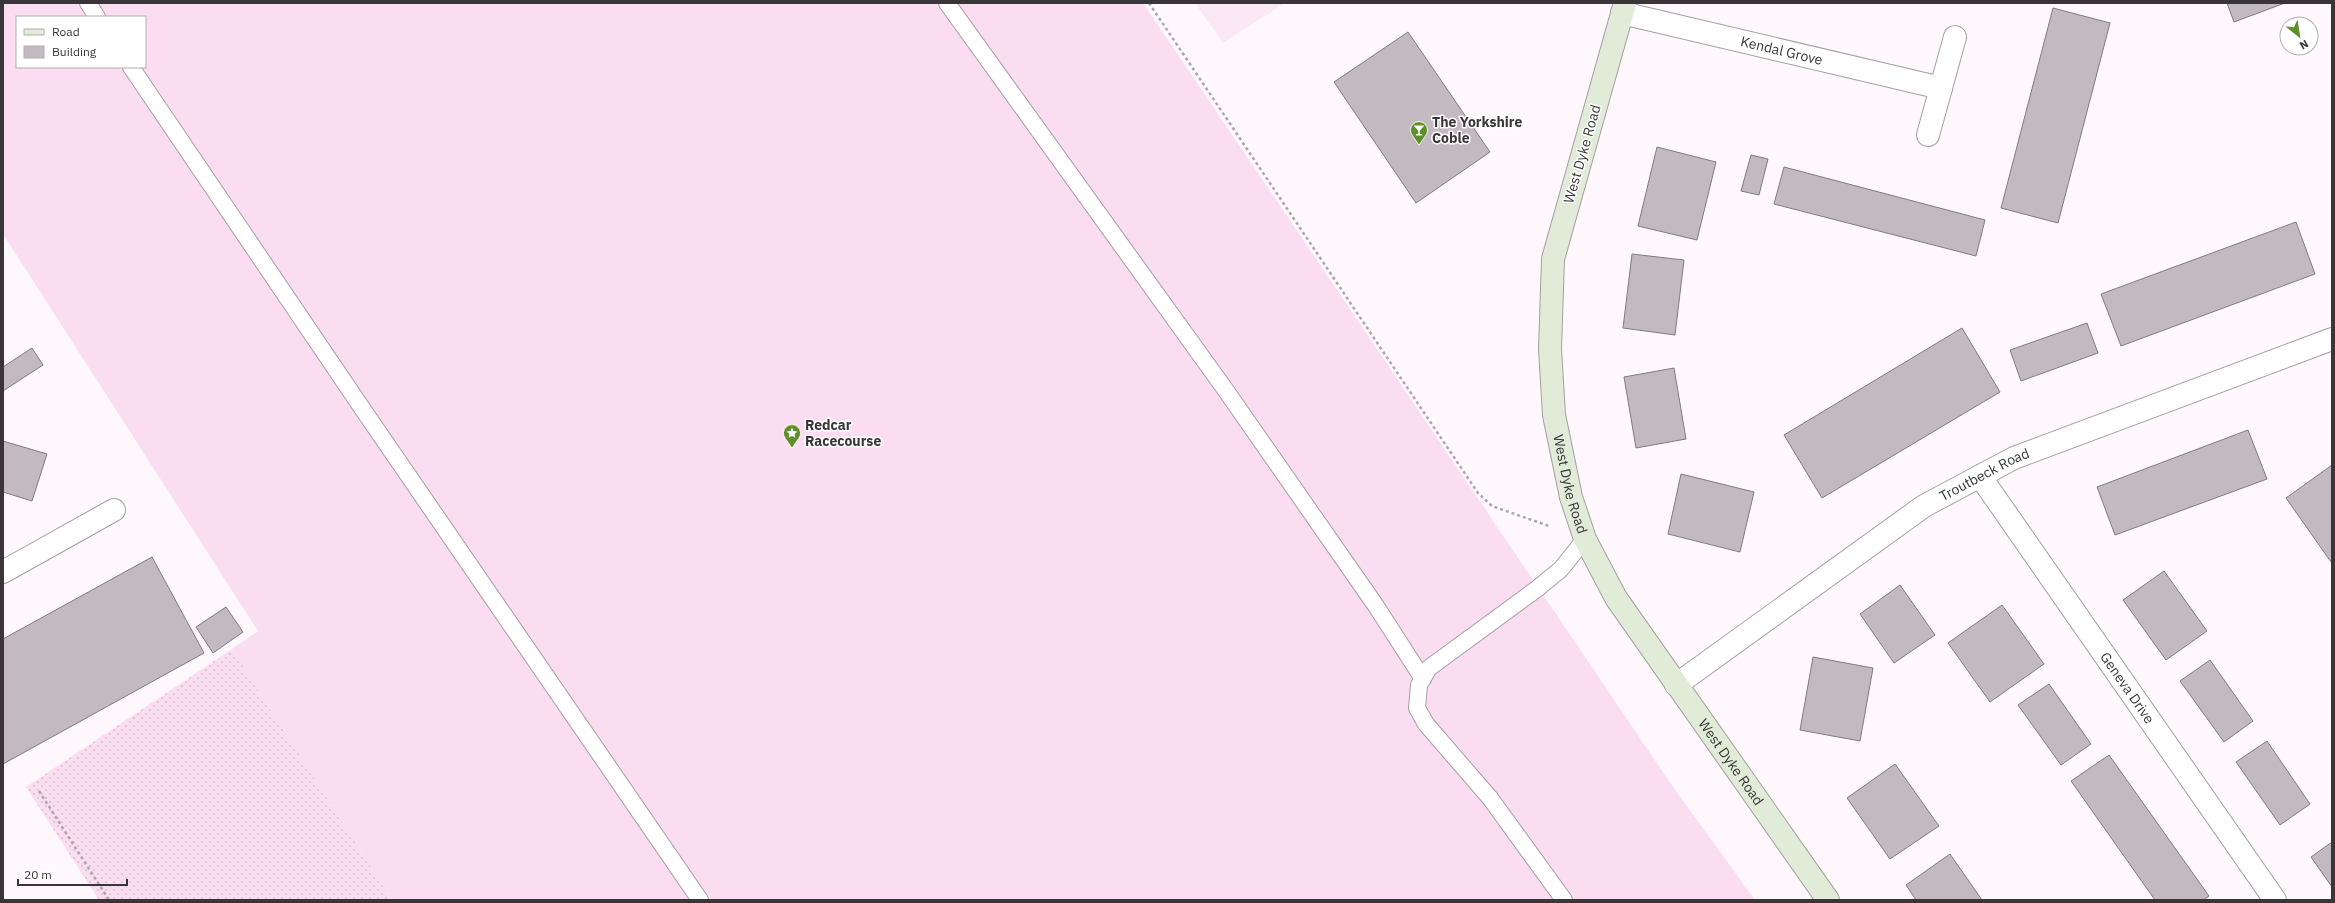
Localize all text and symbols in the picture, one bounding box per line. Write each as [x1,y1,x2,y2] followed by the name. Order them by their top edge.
[16,16,146,68] legend
[2279,16,2319,56] north arrow
[52,24,80,39] text: Road
[1739,32,1825,69] street label: Kendal Grove
[2297,37,2311,53] text: N
[52,44,97,59] text: Building
[1559,103,1605,205] street label: West Dyke Road
[1432,113,1522,147] place label: The Yorkshire Coble
[1409,120,1429,145] bar icon: The Yorkshire Coble
[805,416,881,450] place label: Redcar Racecourse
[782,423,802,448] place icon: Redcar Racecourse
[1549,433,1592,536] street label: West Dyke Road
[1936,444,2032,505] street label: Troutbeck Road
[2096,649,2159,727] street label: Geneva Drive
[1694,715,1768,809] street label: West Dyke Road
[18,861,127,887] scale bar
[24,867,52,882] text: 20 m

